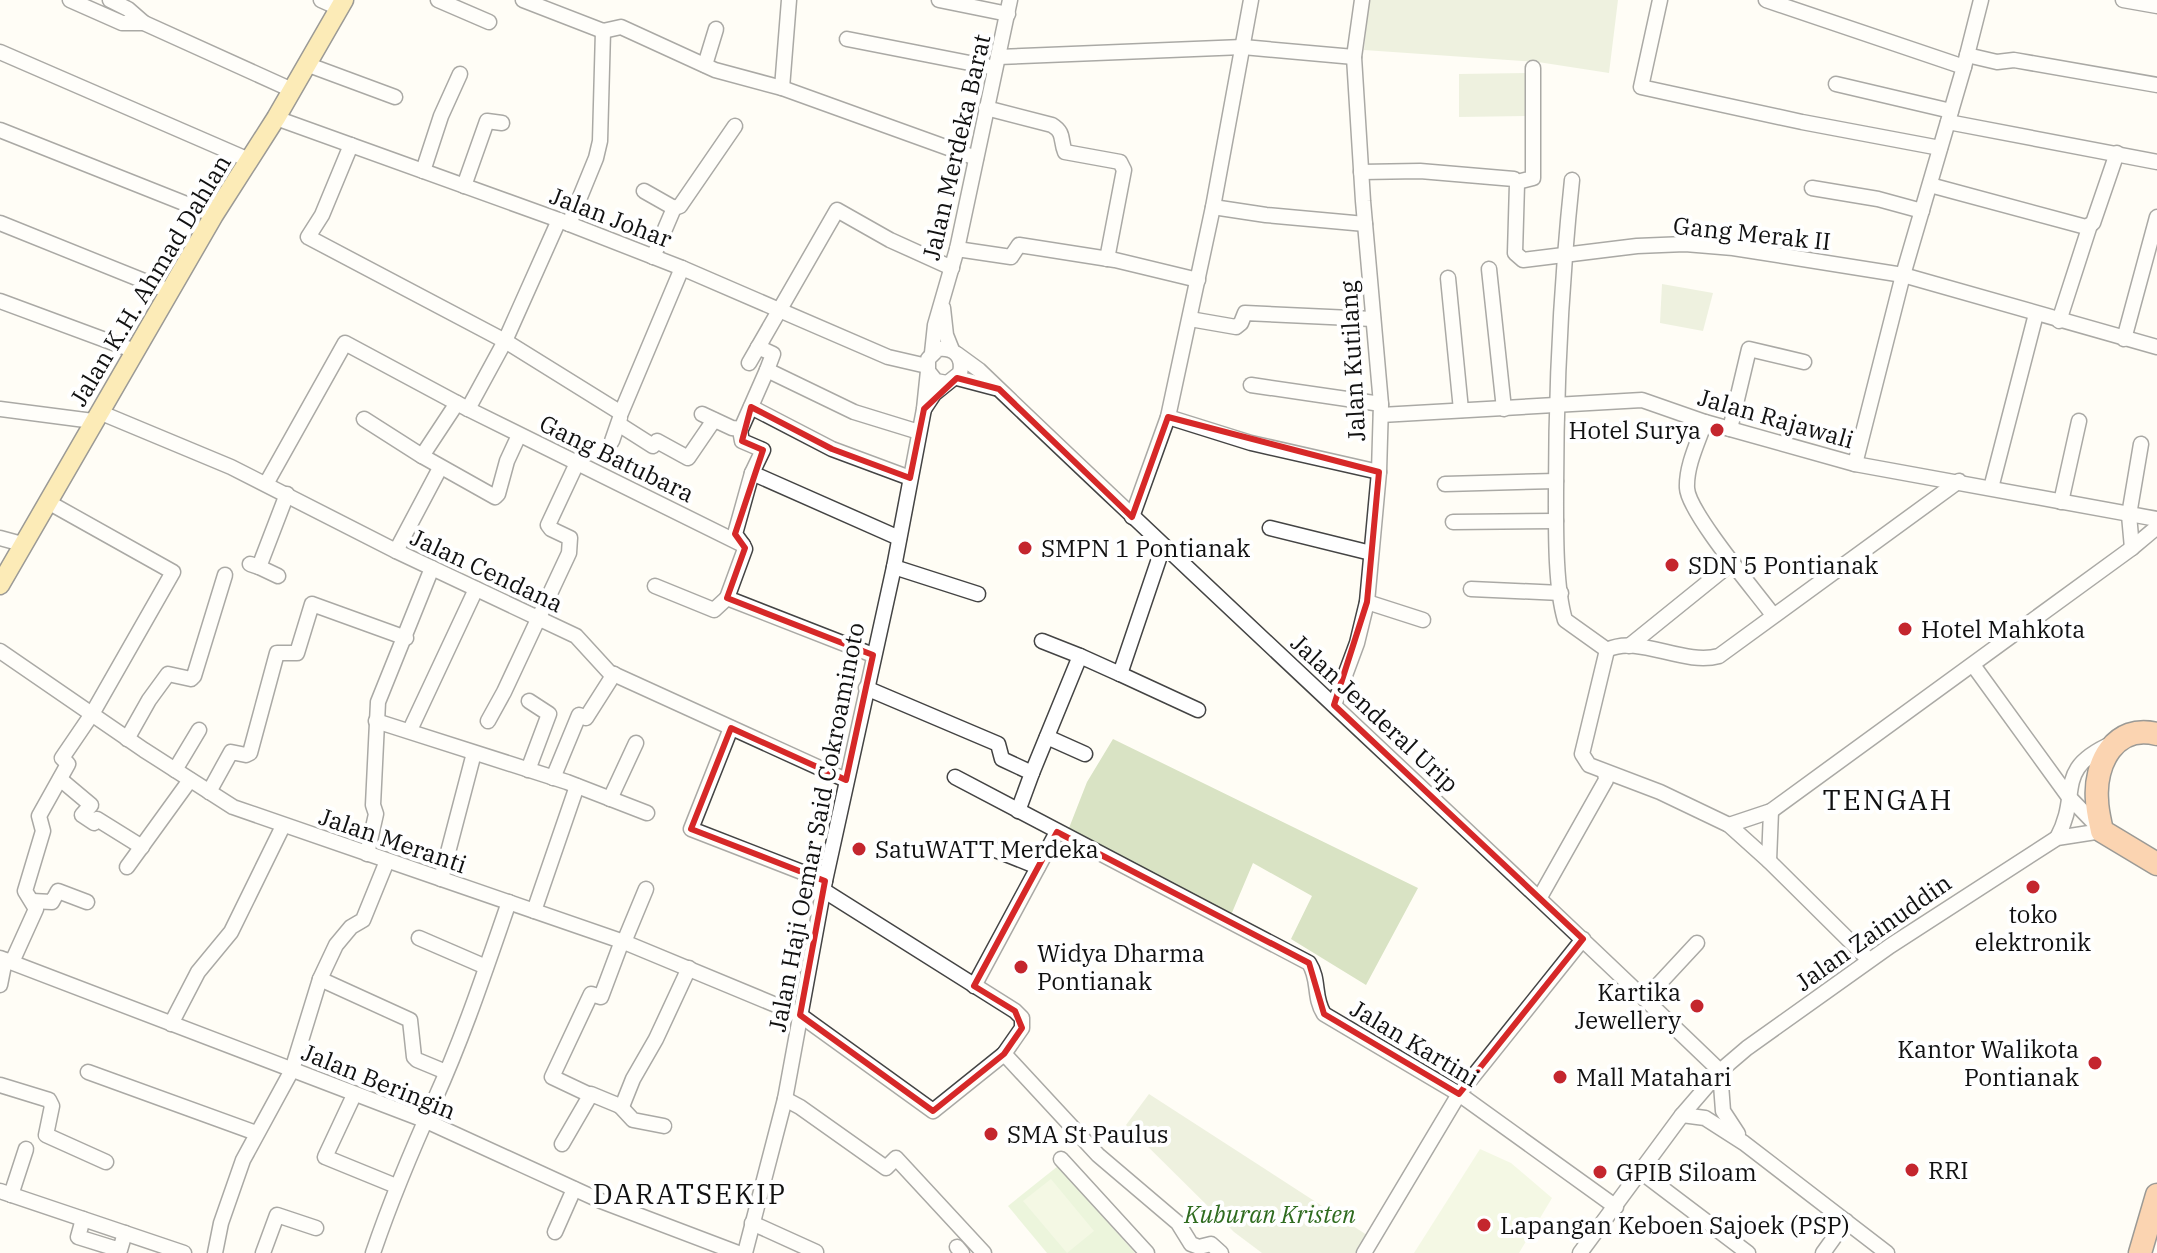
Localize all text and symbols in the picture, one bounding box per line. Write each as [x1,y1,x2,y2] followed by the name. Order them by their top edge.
[914,31,998,263] street label: Jalan Merdeka Barat
[62,148,238,412] street label: Jalan K.H. Ahmad Dahlan
[545,179,677,255] street label: Jalan Johar
[1672,209,1832,257] street label: Gang Merak II
[1332,280,1372,442] street label: Jalan Kutilang
[1694,380,1858,456] street label: Jalan Rajawali
[534,407,700,509] street label: Gang Batubara
[1569,414,1701,446] place label: Hotel Surya
[1708,421,1726,439] marker: Hotel Surya
[406,521,568,619] street label: Jalan Cendana
[1041,532,1250,564] place label: SMPN 1 Pontianak
[1016,539,1034,557] marker: SMPN 1 Pontianak
[1688,549,1878,581] place label: SDN 5 Pontianak
[1663,556,1681,574] marker: SDN 5 Pontianak
[1921,613,2085,645] place label: Hotel Mahkota
[761,620,871,1034] street label: Jalan Haji Oemar Said Cokroaminoto
[1896,620,1914,638] marker: Hotel Mahkota
[1284,627,1466,799] street label: Jalan Jenderal Urip
[1822,781,1954,818] district label: TENGAH
[315,800,471,880] street label: Jalan Meranti
[875,833,1099,865] place label: SatuWATT Merdeka
[850,840,868,858] marker: SatuWATT Merdeka
[1789,866,1957,998] street label: Jalan Zainuddin
[2024,878,2042,896] marker: toko elektronik
[1975,898,2091,958] place label: toko elektronik
[1037,937,1205,997] place label: Widya Dharma Pontianak
[1012,958,1030,976] marker: Widya Dharma Pontianak
[1575,976,1681,1036] place label: Kartika Jewellery
[1345,992,1485,1094] street label: Jalan Kartini
[1688,997,1706,1015] marker: Kartika Jewellery
[1897,1033,2079,1093] place label: Kantor Walikota Pontianak
[297,1036,461,1126] street label: Jalan Beringin
[2086,1054,2104,1072] marker: Kantor Walikota Pontianak
[1576,1061,1732,1093] place label: Mall Matahari
[1551,1068,1569,1086] marker: Mall Matahari
[1007,1118,1168,1150] place label: SMA St Paulus
[982,1125,1000,1143] marker: SMA St Paulus
[1928,1154,1969,1186] place label: RRI
[1616,1156,1757,1188] place label: GPIB Siloam
[1903,1161,1921,1179] marker: RRI
[1591,1163,1609,1181] marker: GPIB Siloam
[593,1175,787,1212] district label: DARATSEKIP
[1183,1198,1356,1230] park label: Kuburan Kristen
[1500,1209,1850,1241] place label: Lapangan Keboen Sajoek (PSP)
[1475,1216,1493,1234] marker: Lapangan Keboen Sajoek (PSP)

